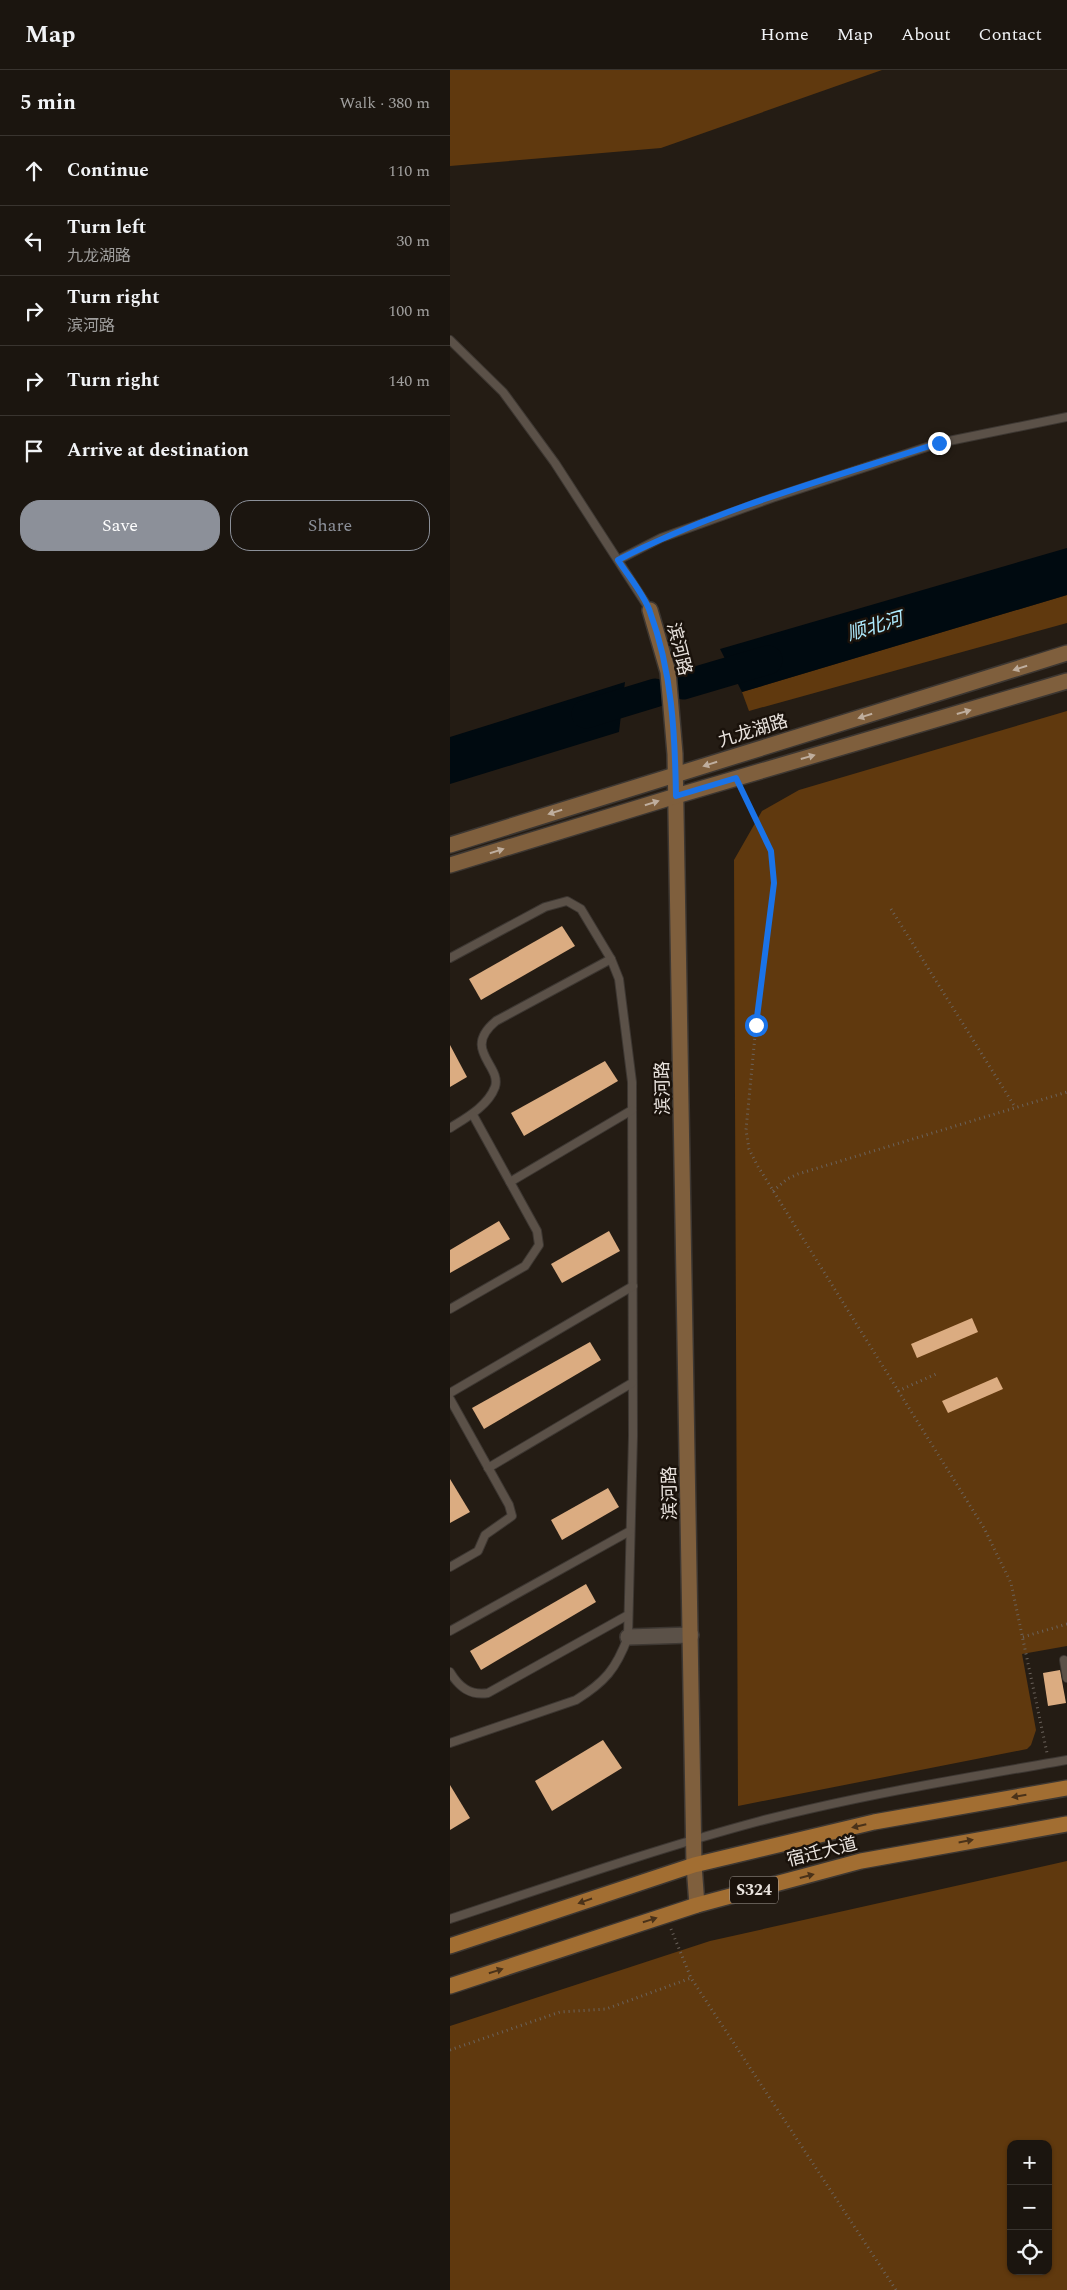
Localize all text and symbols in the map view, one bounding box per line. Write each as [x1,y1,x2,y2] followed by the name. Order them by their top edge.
[25,17,75,53] text: Map
[760,21,809,48] text: Home
[837,21,873,48] text: Map
[901,21,951,48] text: About
[979,21,1042,48] text: Contact
[20,87,76,119] text: 5 min
[339,91,430,115] text: Walk · 380 m
[67,156,149,185] text: Continue
[20,157,48,185] icon: ahead
[388,159,430,183] text: 110 m
[67,213,146,242] text: Turn left
[20,227,48,255] icon: left
[396,229,430,253] text: 30 m
[67,244,131,268] text: 九龙湖路
[67,283,160,312] text: Turn right
[20,297,48,325] icon: right
[388,299,430,323] text: 100 m
[67,314,115,338] text: 滨河路
[67,366,160,395] text: Turn right
[20,367,48,395] icon: right
[388,369,430,393] text: 140 m
[928,432,951,455] route end
[67,436,249,465] text: Arrive at destination
[20,437,48,465] icon: arrive
[20,500,220,551] button: Save
[230,500,430,551] button: Share
[843,604,910,649] water label: 顺北河
[659,620,699,678] street label: 滨河路
[1013,664,1028,672] one-way arrow
[956,707,971,715] one-way arrow
[715,708,791,754] street label: 九龙湖路
[858,713,873,720] one-way arrow
[800,753,815,761] one-way arrow
[702,760,717,768] one-way arrow
[645,799,660,807] one-way arrow
[547,809,562,817] one-way arrow
[489,847,504,854] one-way arrow
[745,1014,768,1037] route start
[649,1061,677,1115] street label: 滨河路
[656,1466,684,1520] street label: 滨河路
[1011,1793,1027,1801] one-way arrow
[852,1822,867,1830] one-way arrow
[784,1830,860,1874] street label: 宿迁大道
[958,1837,974,1845] one-way arrow
[799,1871,814,1879] one-way arrow
[730,1876,778,1904] road number: S324
[577,1898,592,1905] one-way arrow
[643,1915,658,1923] one-way arrow
[489,1967,504,1974] one-way arrow
[1007,2140,1052,2275] map controls
[1007,2140,1052,2185] button: +
[1007,2185,1052,2230] button: −
[1007,2230,1052,2275] button: locate

